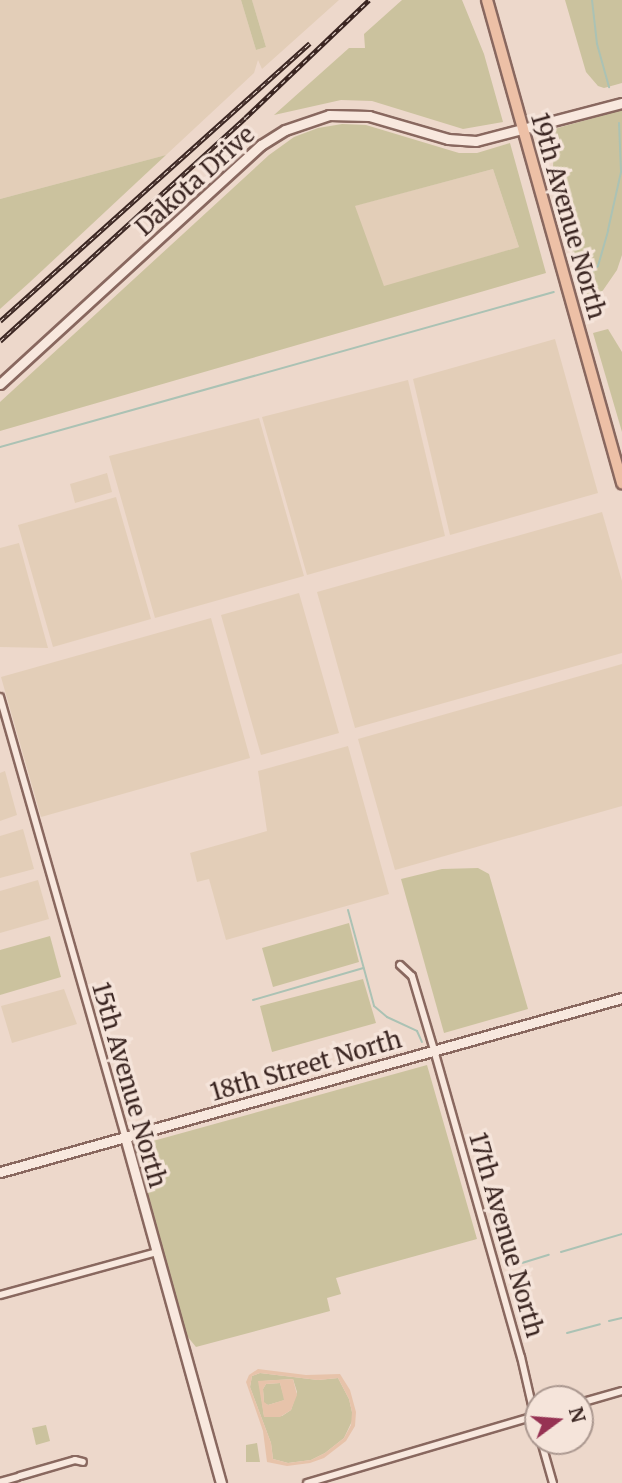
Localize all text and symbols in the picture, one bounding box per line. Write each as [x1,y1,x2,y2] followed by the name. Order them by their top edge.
[525,110,611,322] street label: 19th Avenue North
[130,120,260,242] street label: Dakota Drive
[86,979,172,1191] street label: 15th Avenue North
[207,1025,405,1107] street label: 18th Street North
[463,1129,549,1341] street label: 17th Avenue North
[524,1385,594,1455] north arrow
[564,1404,591,1425] text: N

